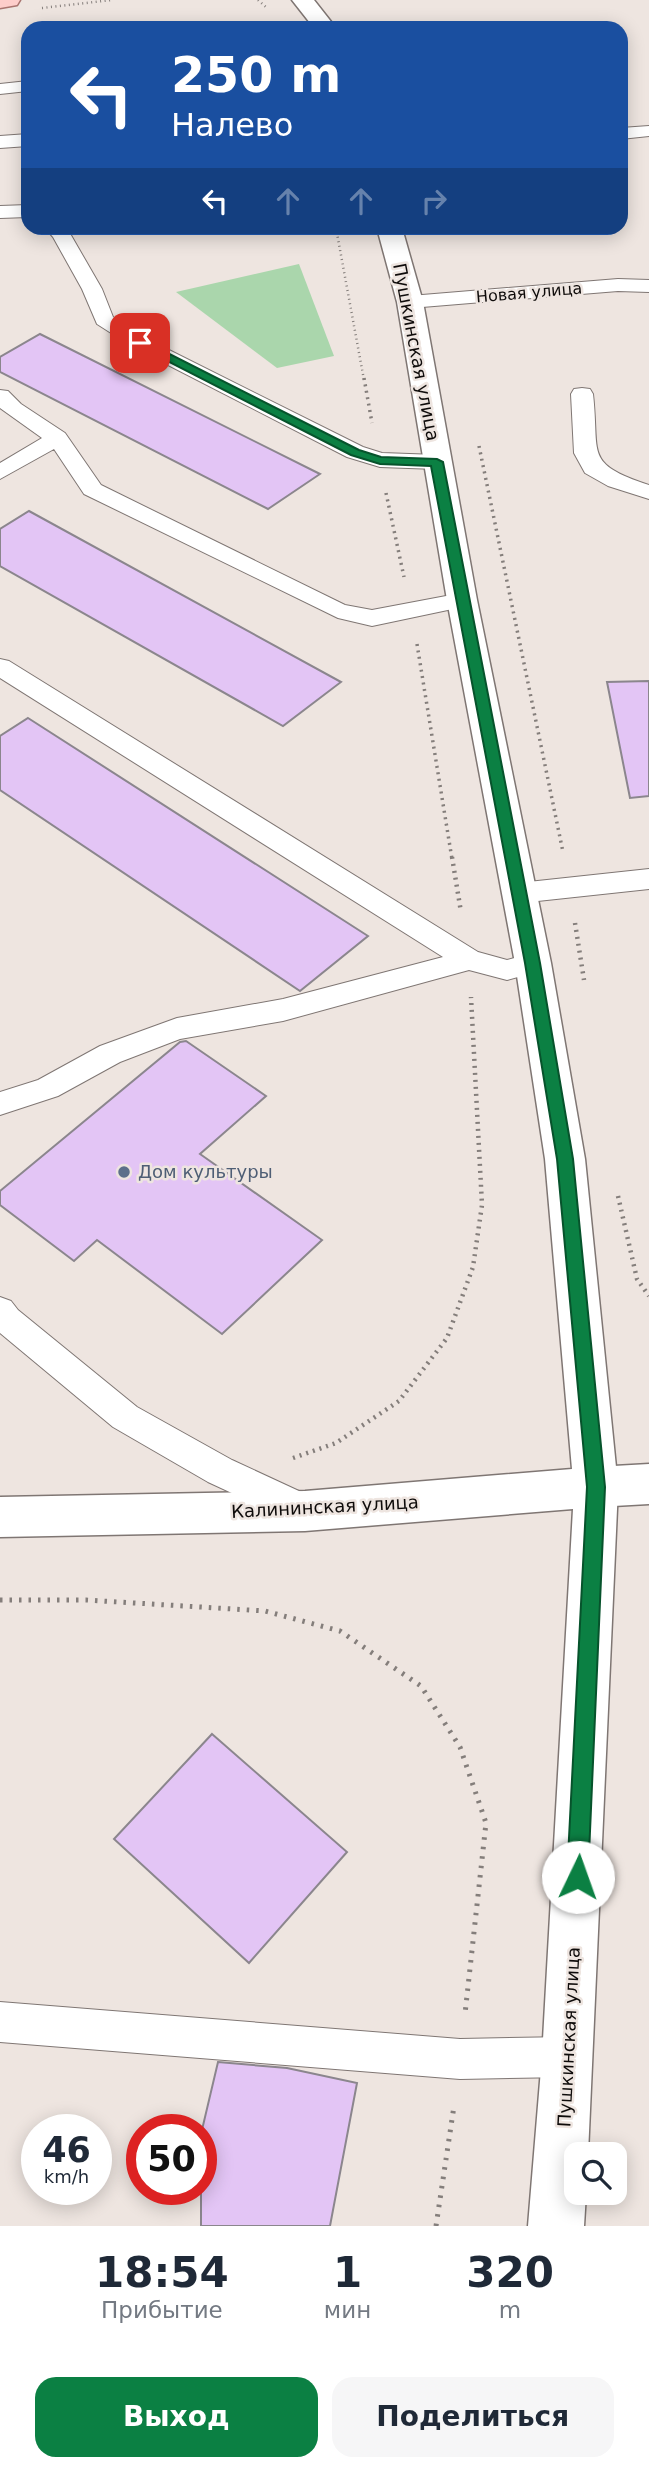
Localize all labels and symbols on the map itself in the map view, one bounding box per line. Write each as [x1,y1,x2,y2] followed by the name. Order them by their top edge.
[389,261,444,442] street label: Пушкинская улица
[475,278,583,307] street label: Новая улица
[110,313,170,373] pin
[138,1161,273,1182] place label: Дом культуры
[116,1164,132,1180] marker: Дом культуры
[231,1491,419,1522] street label: Калининская улица
[541,1840,615,1914] position arrow
[553,1946,584,2128] street label: Пушкинская улица
[126,2114,217,2205] speed limit sign: 50

